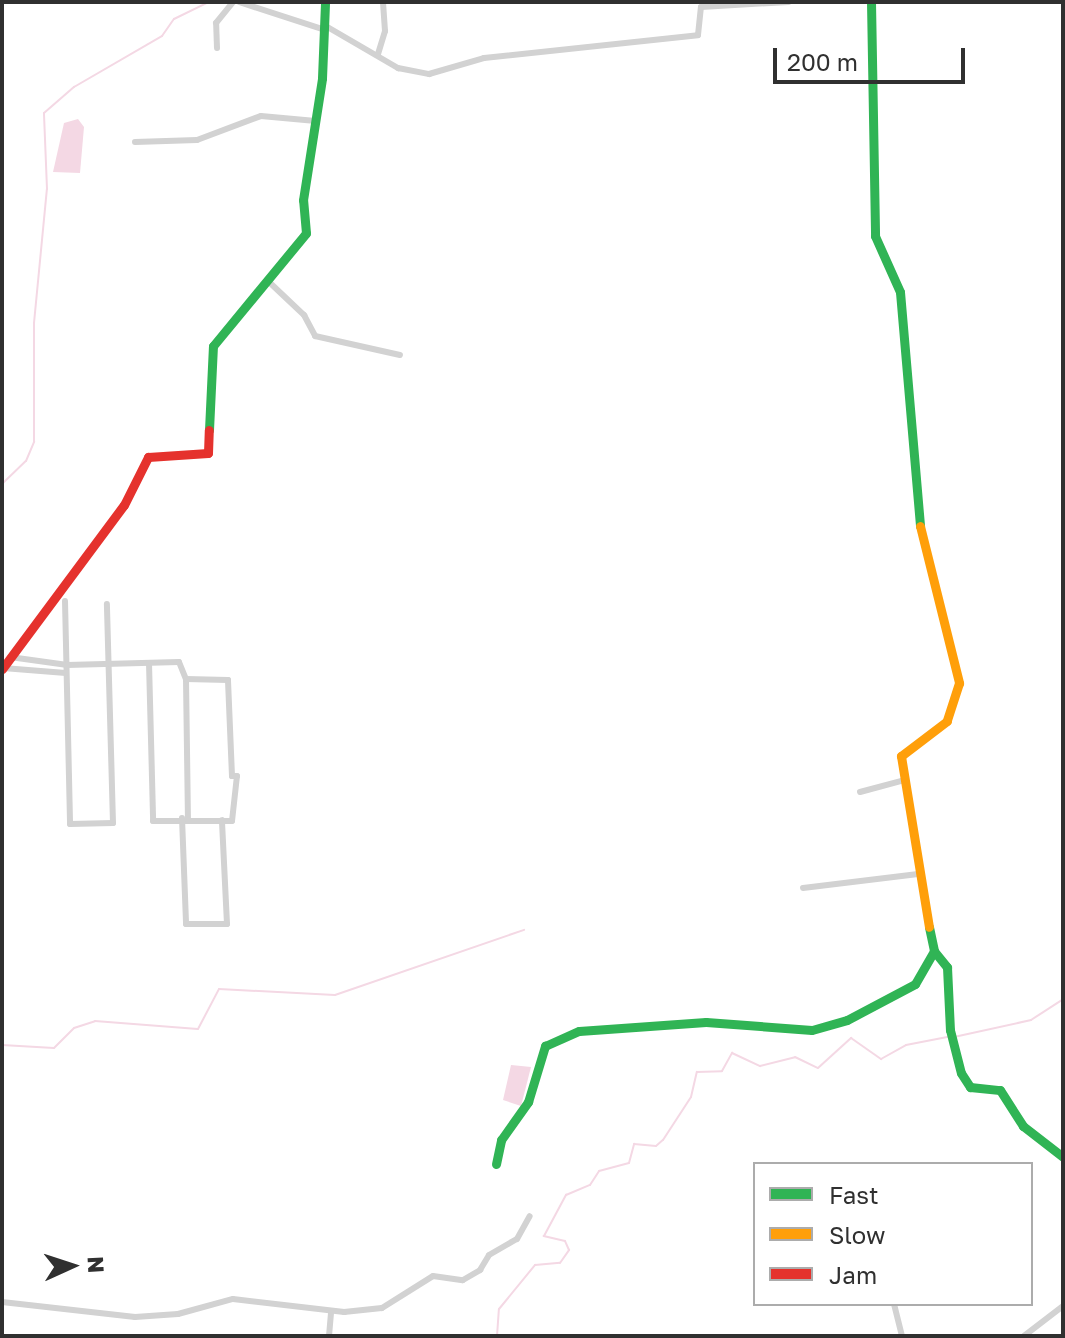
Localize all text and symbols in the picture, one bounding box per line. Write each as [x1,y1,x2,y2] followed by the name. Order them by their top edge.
[777,32,969,82] scale bar
[787,47,858,76] text: 200 m
[753,1162,1033,1306] legend
[829,1180,879,1209] text: Fast
[829,1220,885,1249] text: Slow
[32,1226,112,1306] north arrow
[83,1256,110,1274] text: N
[829,1260,877,1289] text: Jam

